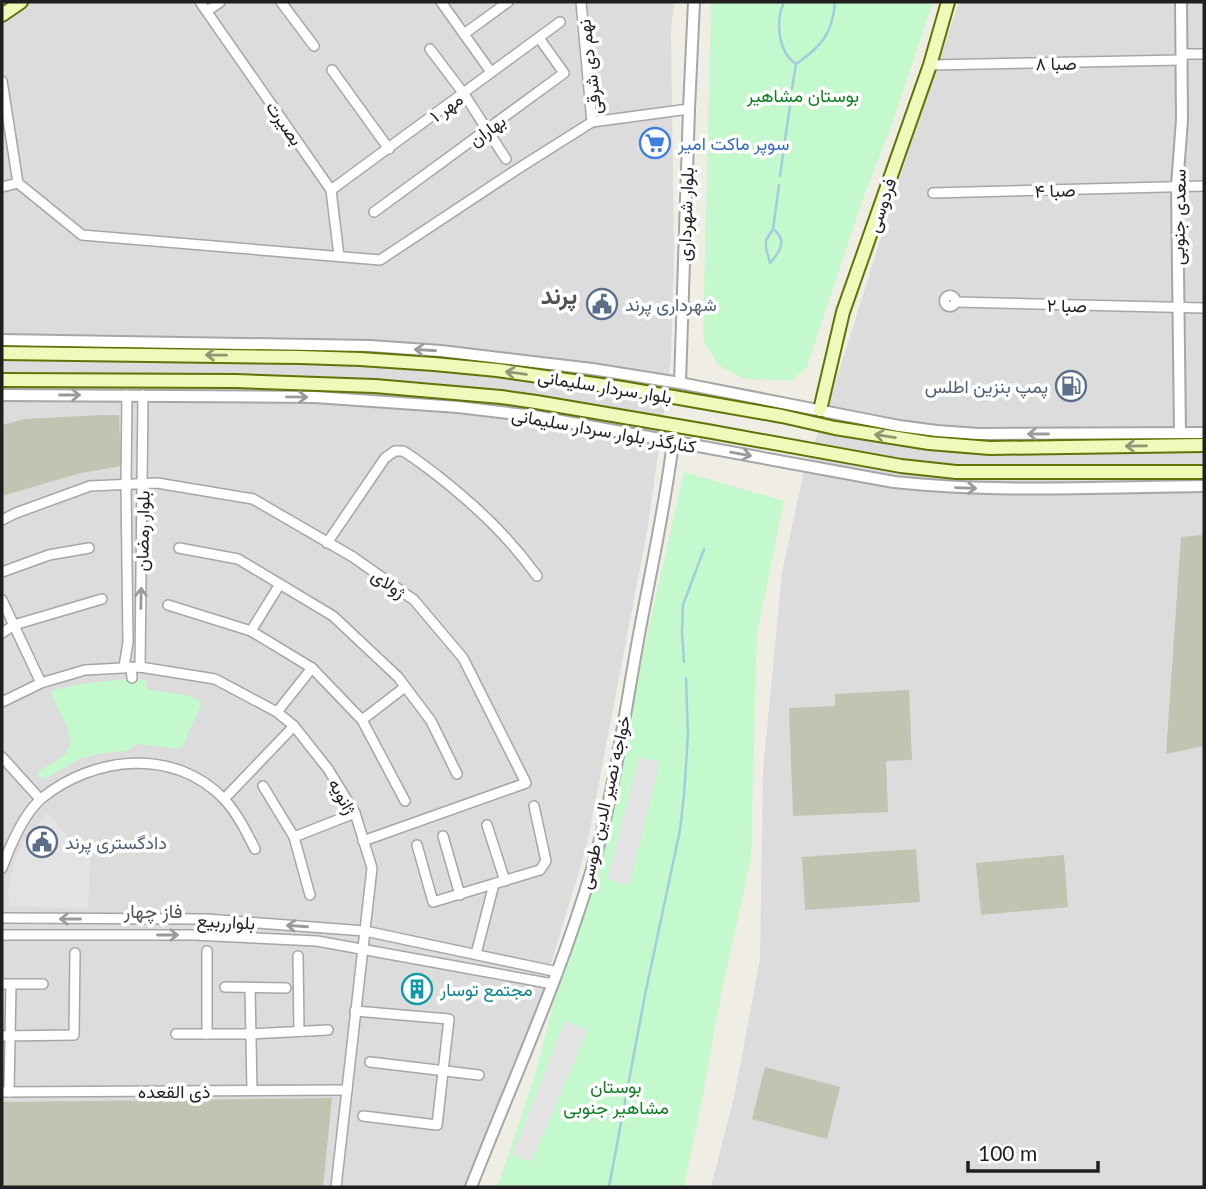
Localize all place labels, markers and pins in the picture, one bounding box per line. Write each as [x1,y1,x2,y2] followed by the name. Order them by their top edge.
[638,126,672,160] supermarket icon: سوپر ماکت امیر
[677,132,790,156] place label: سوپر ماکت امیر
[585,287,619,321] public building icon: شهرداری پرند
[625,293,717,317] place label: شهرداری پرند
[1054,369,1088,403] fuel station icon: پمپ بنزین اطلس
[925,375,1048,399] place label: پمپ بنزین اطلس
[25,825,59,859] public building icon: دادگستری پرند
[65,831,167,855] place label: دادگستری پرند
[400,972,434,1006] building icon: مجتمع توسار
[439,978,533,1002] place label: مجتمع توسار

